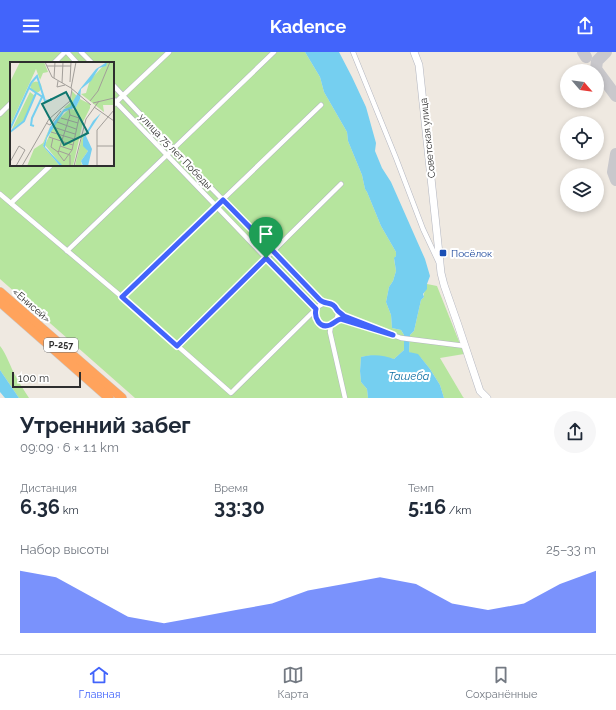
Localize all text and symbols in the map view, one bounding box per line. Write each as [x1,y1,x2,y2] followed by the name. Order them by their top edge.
[20,15,42,37] icon: menu
[574,15,596,37] icon: share
[270,16,346,37] text: Kadence
[10,62,114,166] inset map
[560,64,604,108] north arrow
[560,64,604,212] map controls
[418,97,437,179] street label: Советская улица
[137,111,215,191] street label: улица 75 лет Победы
[560,116,604,160] button: locate
[560,168,604,212] button: layers
[249,217,283,258] pin
[255,223,277,245] icon: arrive
[438,248,448,258] marker: Посёлок
[451,248,492,259] place label: Посёлок
[11,286,53,325] street label: «Енисей»
[44,338,78,352] road number: Р-257
[12,370,81,389] scale bar
[389,370,430,383] water label: Ташеба
[18,372,49,385] text: 100 m
[554,411,596,453] button: share
[20,412,191,438] text: Утренний забег
[20,440,119,455] text: 09:09 · 6 × 1.1 km
[20,482,77,495] text: Дистанция
[214,482,248,495] text: Время
[408,482,434,495] text: Темп
[20,495,60,519] text: 6.36
[214,495,265,519] text: 33:30
[408,495,446,519] text: 5:16
[60,504,79,517] text: km
[446,504,471,517] text: /km
[20,542,109,557] text: Набор высоты
[546,542,596,557] text: 25–33 m
[79,664,120,701] tab: Главная
[277,664,308,701] tab: Карта
[465,664,537,701] tab: Сохранённые

